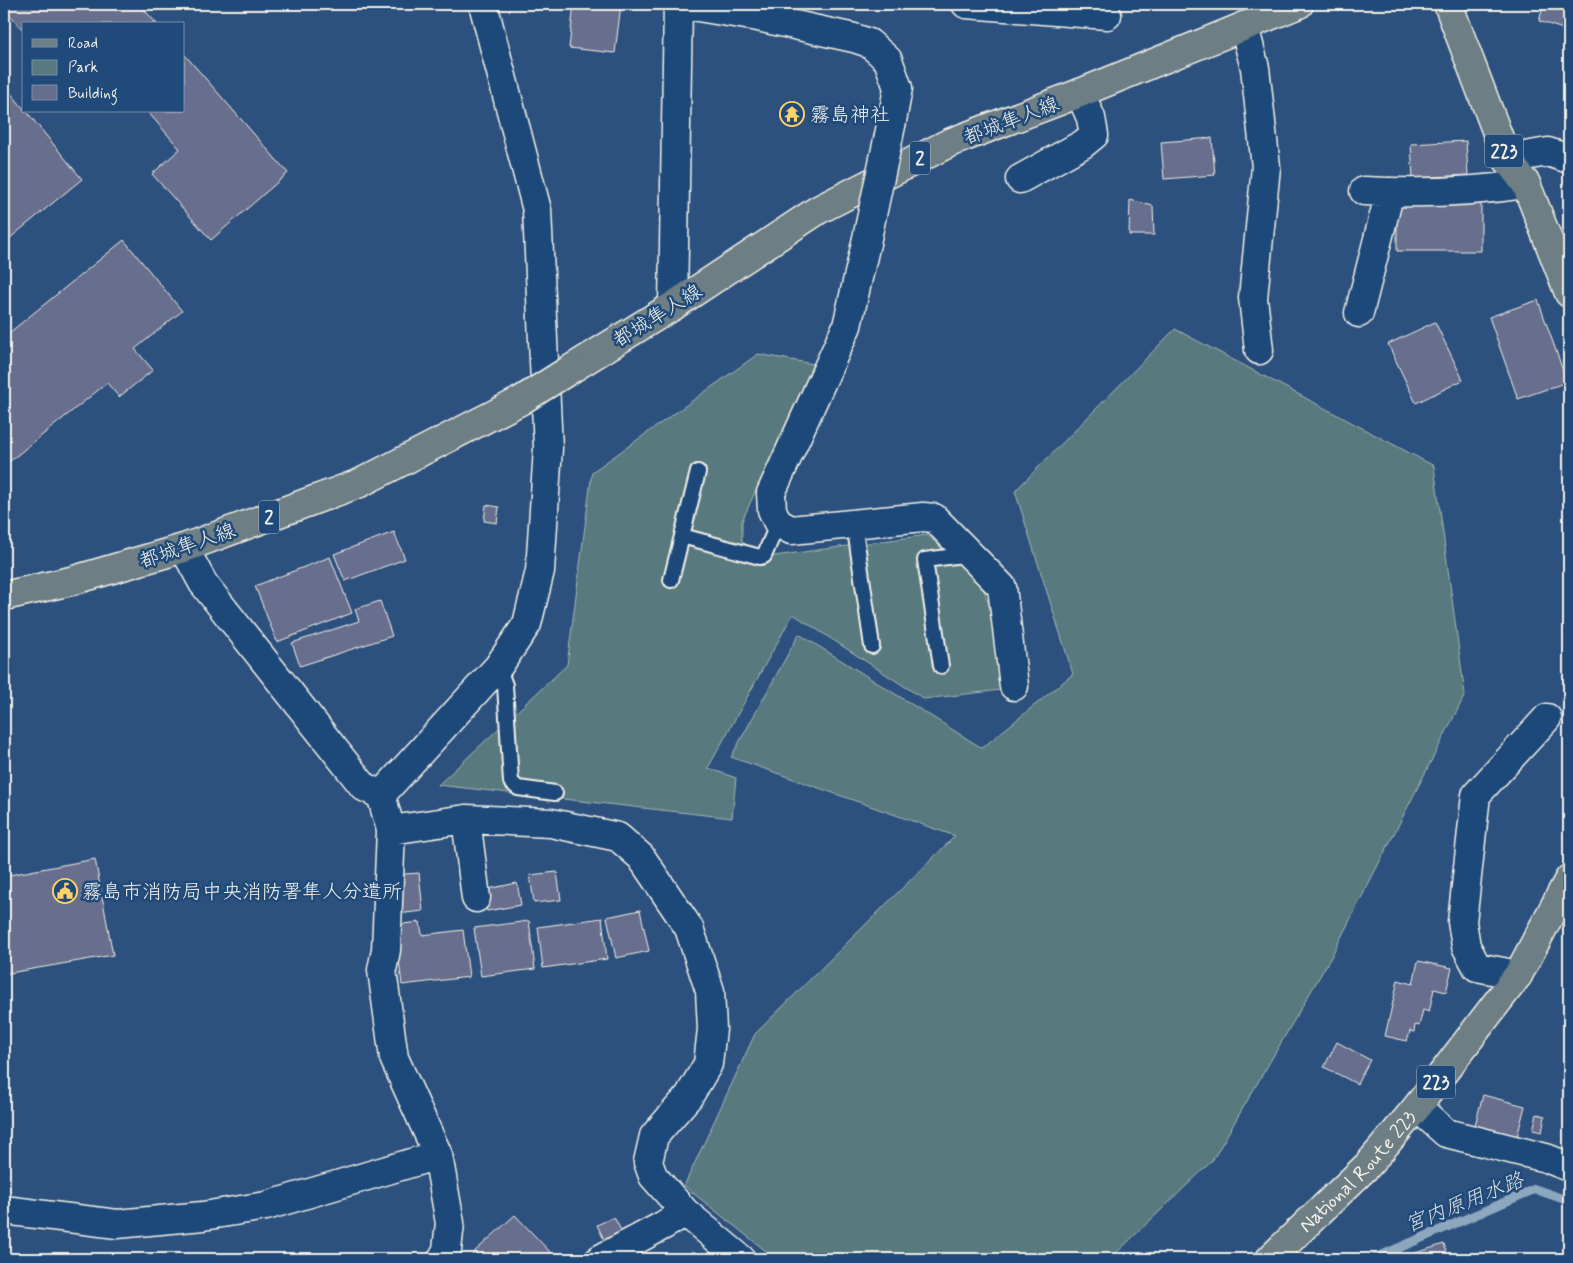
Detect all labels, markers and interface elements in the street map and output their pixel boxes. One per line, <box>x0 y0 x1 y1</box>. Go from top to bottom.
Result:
legend <box>22 22 185 112</box>
text: Road <box>68 34 98 54</box>
text: Park <box>68 58 98 78</box>
text: Building <box>68 84 118 105</box>
street label: 都城隼人線 <box>960 91 1063 152</box>
temple icon: 霧島神社 <box>779 101 805 127</box>
place label: 霧島神社 <box>810 102 890 129</box>
road number: 223 <box>1485 134 1523 168</box>
road number: 2 <box>910 142 930 174</box>
street label: 都城隼人線 <box>608 278 707 354</box>
road number: 2 <box>259 501 279 534</box>
street label: 都城隼人線 <box>136 517 239 575</box>
public building icon: 霧島市消防局中央消防署隼人分遣所 <box>52 878 78 904</box>
place label: 霧島市消防局中央消防署隼人分遣所 <box>82 879 402 906</box>
road number: 223 <box>1417 1066 1455 1098</box>
street label: National Route 223 <box>1294 1105 1423 1239</box>
water label: 宮内原用水路 <box>1401 1166 1529 1240</box>

